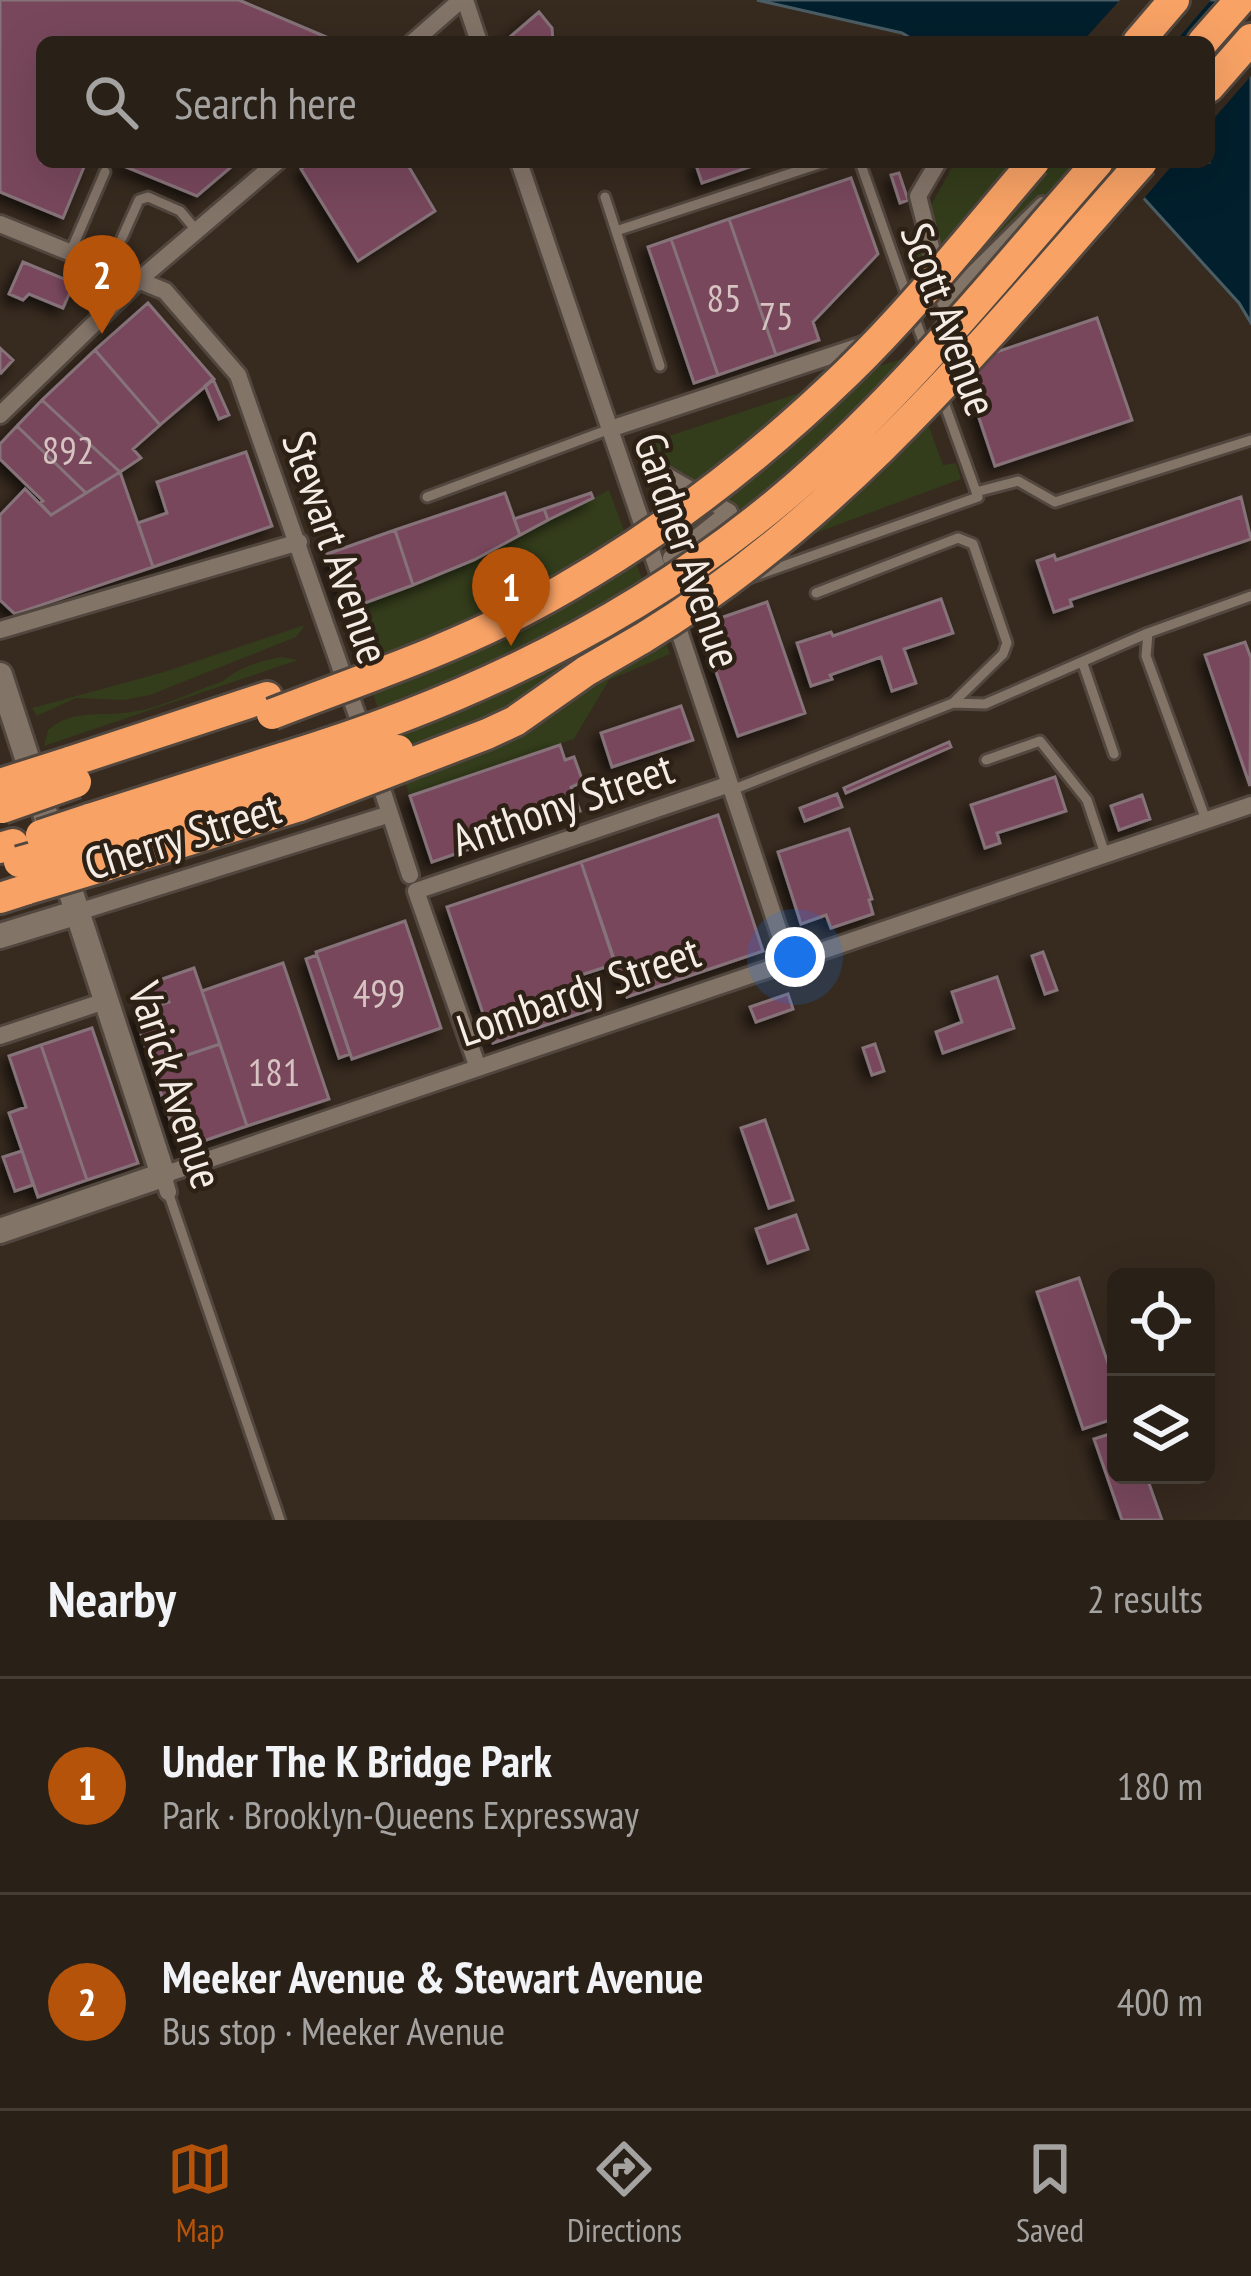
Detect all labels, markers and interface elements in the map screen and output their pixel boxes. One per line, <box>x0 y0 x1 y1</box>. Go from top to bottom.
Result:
search box <box>36 36 1215 168</box>
icon: search <box>78 69 144 135</box>
text: Search here <box>174 73 357 131</box>
street label: Scott Avenue <box>888 215 1012 423</box>
pin: 2 <box>63 235 141 334</box>
house number: 85 <box>706 272 742 323</box>
house number: 75 <box>758 290 794 341</box>
street label: Stewart Avenue <box>270 423 404 671</box>
house number: 892 <box>42 424 94 475</box>
street label: Gardner Avenue <box>622 425 756 675</box>
pin: 1 <box>472 547 550 646</box>
street label: Anthony Street <box>443 738 681 868</box>
street label: Cherry Street <box>77 778 288 892</box>
street label: Lombardy Street <box>449 921 708 1059</box>
your location <box>765 927 825 987</box>
house number: 499 <box>353 967 405 1018</box>
street label: Varick Avenue <box>116 974 238 1196</box>
house number: 181 <box>248 1046 300 1097</box>
map controls <box>1107 1268 1215 1484</box>
button: locate <box>1107 1268 1215 1376</box>
button: layers <box>1107 1376 1215 1484</box>
text: Nearby <box>48 1565 176 1631</box>
text: 2 results <box>1087 1573 1203 1624</box>
text: Under The K Bridge Park <box>162 1731 552 1789</box>
text: 1 <box>78 1760 96 1811</box>
text: 180 m <box>1117 1760 1203 1811</box>
text: Park · Brooklyn-Queens Expressway <box>162 1789 639 1840</box>
text: Meeker Avenue & Stewart Avenue <box>162 1947 704 2005</box>
text: 2 <box>78 1976 96 2027</box>
text: 400 m <box>1117 1976 1203 2027</box>
text: Bus stop · Meeker Avenue <box>162 2005 505 2056</box>
tab: Map <box>167 2136 233 2251</box>
tab: Directions <box>567 2136 682 2251</box>
tab: Saved <box>1016 2136 1084 2251</box>

